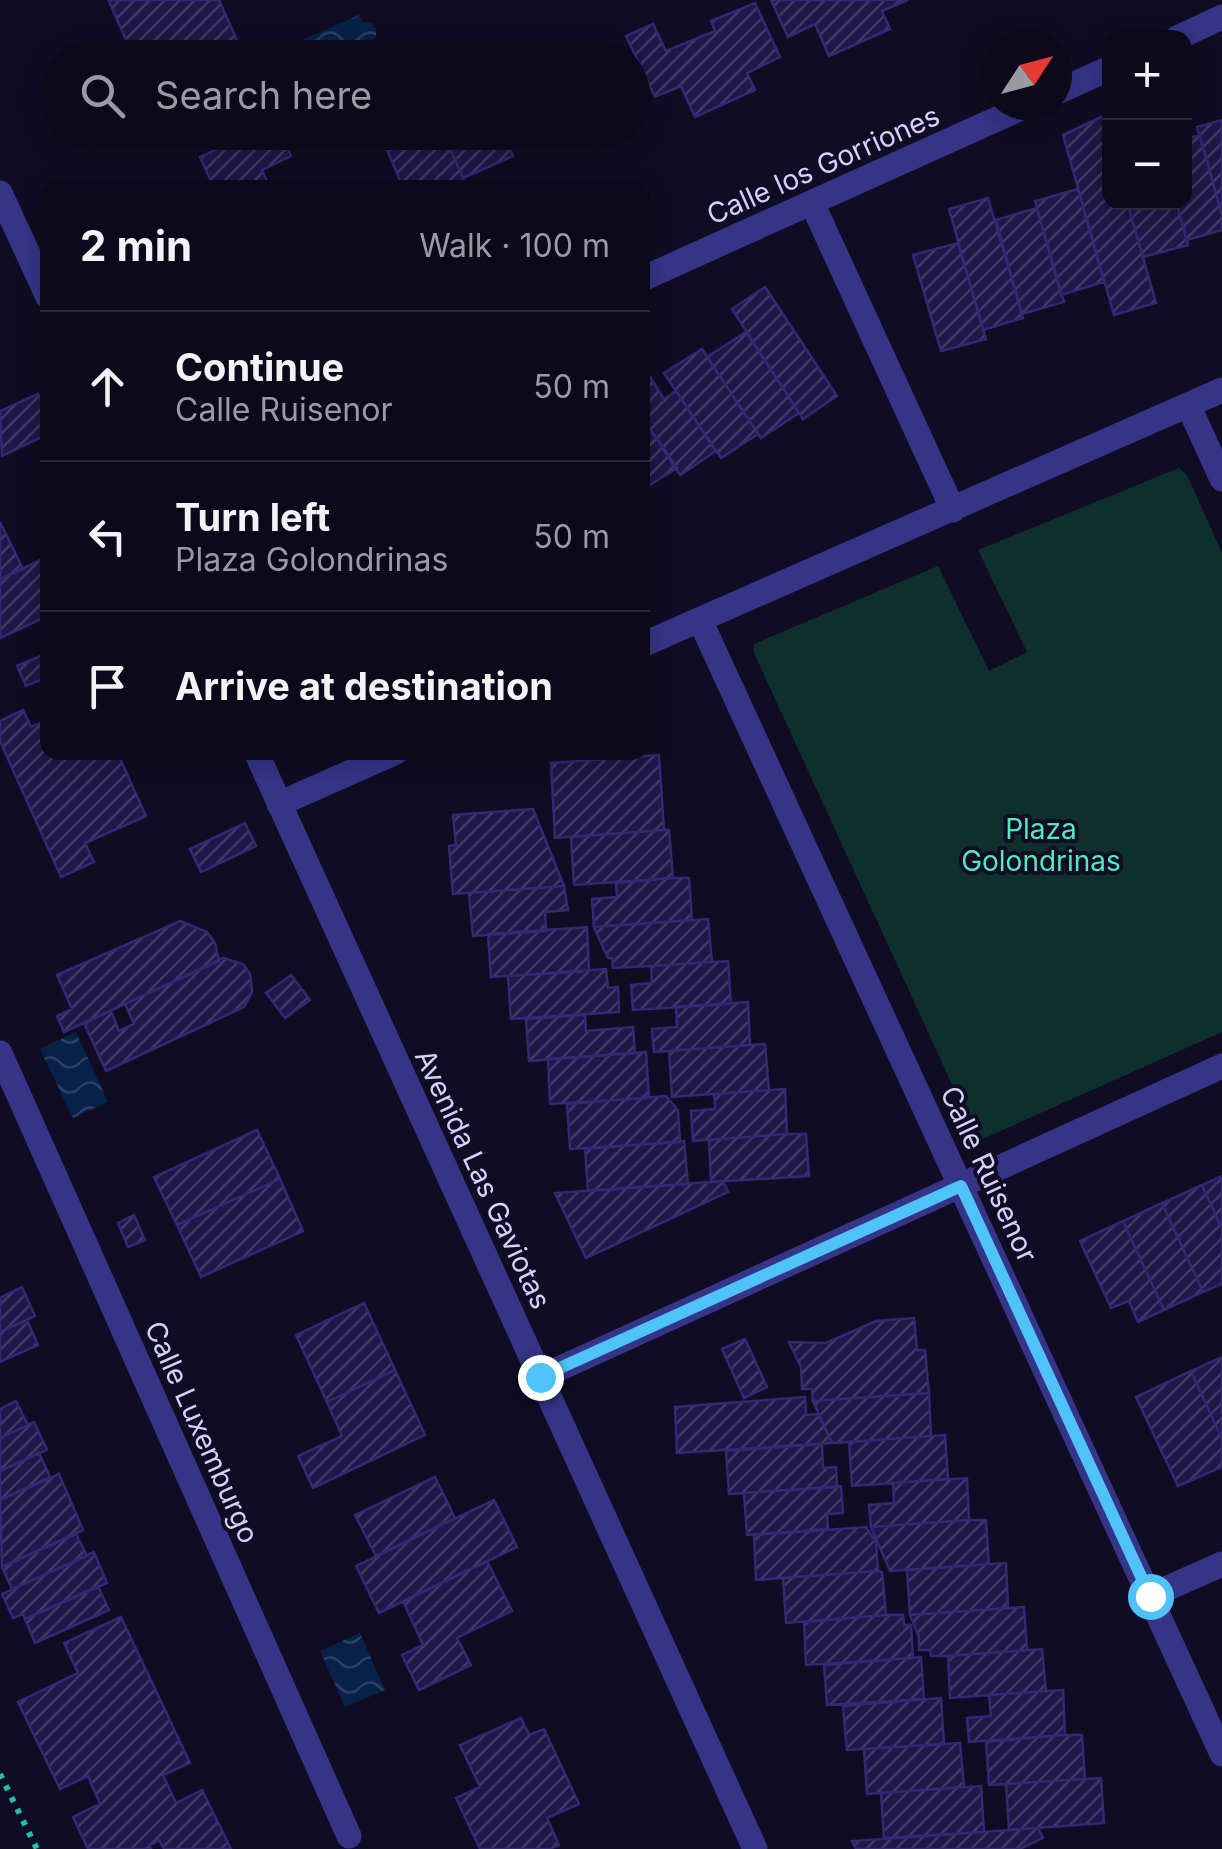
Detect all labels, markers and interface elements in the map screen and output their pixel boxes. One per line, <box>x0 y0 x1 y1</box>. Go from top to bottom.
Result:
north arrow <box>982 30 1072 120</box>
map controls <box>1102 30 1192 210</box>
button: + <box>1102 30 1192 120</box>
search box <box>40 40 650 150</box>
icon: search <box>75 68 130 123</box>
text: Search here <box>155 72 372 118</box>
street label: Calle los Gorriones <box>701 98 945 232</box>
button: − <box>1102 120 1192 210</box>
text: 2 min <box>80 220 192 271</box>
text: Walk · 100 m <box>419 226 610 265</box>
text: Continue <box>175 344 344 390</box>
icon: ahead <box>80 359 135 414</box>
text: 50 m <box>533 367 610 406</box>
text: Calle Ruisenor <box>175 390 392 429</box>
text: Turn left <box>175 494 330 540</box>
icon: left <box>80 509 135 564</box>
text: 50 m <box>533 517 610 556</box>
text: Plaza Golondrinas <box>175 540 448 579</box>
icon: arrive <box>80 659 135 714</box>
text: Arrive at destination <box>175 663 553 709</box>
park label: Plaza Golondrinas <box>961 812 1121 878</box>
street label: Avenida Las Gaviotas <box>408 1044 558 1314</box>
street label: Calle Ruisenor <box>933 1081 1045 1267</box>
street label: Calle Luxemburgo <box>138 1316 266 1548</box>
route end <box>518 1355 564 1401</box>
route start <box>1128 1574 1174 1620</box>

